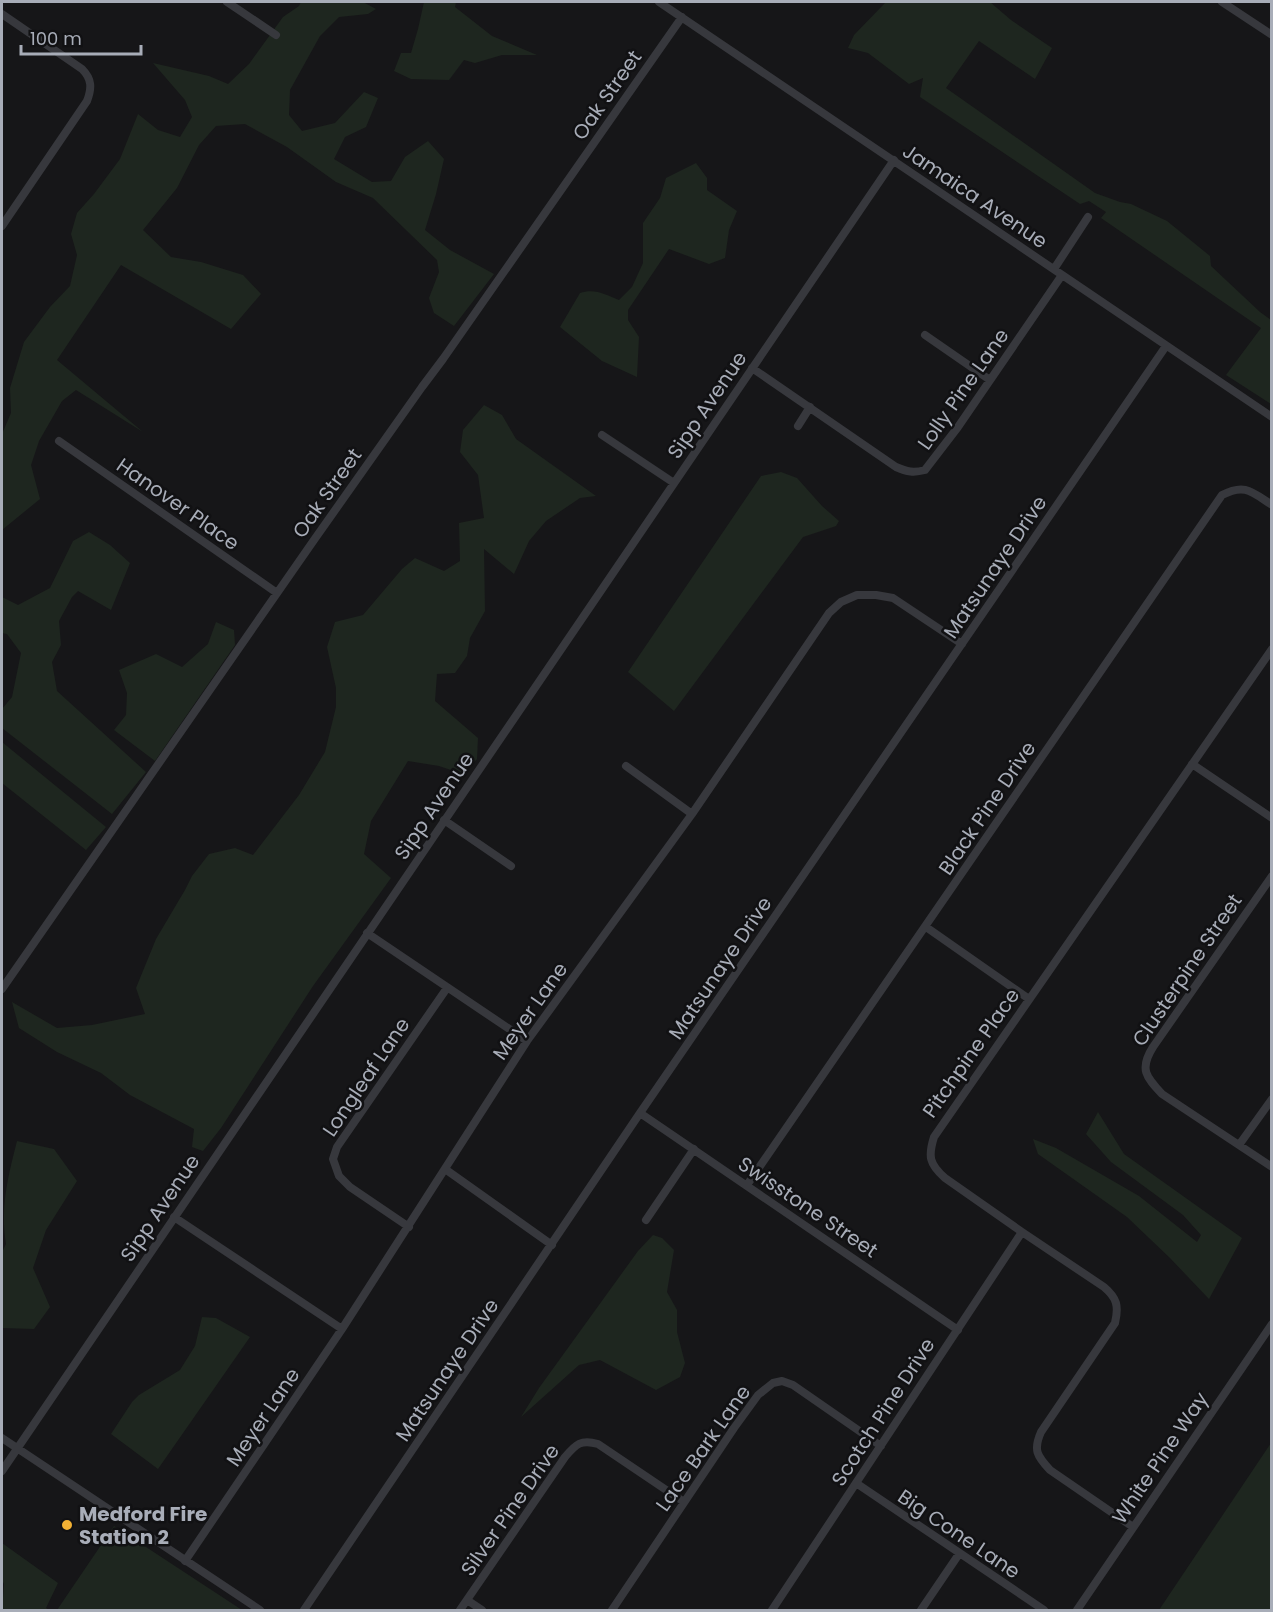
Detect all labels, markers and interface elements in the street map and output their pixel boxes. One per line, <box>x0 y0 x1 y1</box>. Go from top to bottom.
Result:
scale bar <box>21 18 141 56</box>
text: 100 m <box>30 26 82 51</box>
street label: Oak Street <box>566 45 648 145</box>
street label: Jamaica Avenue <box>897 137 1053 255</box>
street label: Lolly Pine Lane <box>911 323 1015 455</box>
street label: Sipp Avenue <box>661 346 753 464</box>
street label: Oak Street <box>286 443 368 543</box>
street label: Hanover Place <box>111 451 245 557</box>
street label: Matsunaye Drive <box>937 490 1053 644</box>
street label: Black Pine Drive <box>932 736 1042 880</box>
street label: Sipp Avenue <box>388 747 480 865</box>
street label: Clusterpine Street <box>1126 888 1248 1052</box>
street label: Matsunaye Drive <box>662 891 778 1045</box>
street label: Meyer Lane <box>486 957 574 1065</box>
street label: Pitchpine Place <box>916 983 1026 1123</box>
street label: Longleaf Lane <box>316 1012 416 1142</box>
street label: Sipp Avenue <box>114 1149 206 1267</box>
street label: Swisstone Street <box>733 1150 883 1264</box>
street label: Matsunaye Drive <box>389 1293 505 1447</box>
street label: Scotch Pine Drive <box>825 1332 941 1492</box>
street label: Meyer Lane <box>220 1362 306 1472</box>
street label: Lace Bark Lane <box>649 1379 757 1517</box>
street label: White Pine Way <box>1105 1386 1215 1530</box>
street label: Silver Pine Drive <box>454 1438 566 1582</box>
street label: Big Cone Lane <box>892 1483 1026 1585</box>
place label: Medford Fire Station 2 <box>79 1500 207 1551</box>
marker: Medford Fire Station 2 <box>60 1518 74 1532</box>

